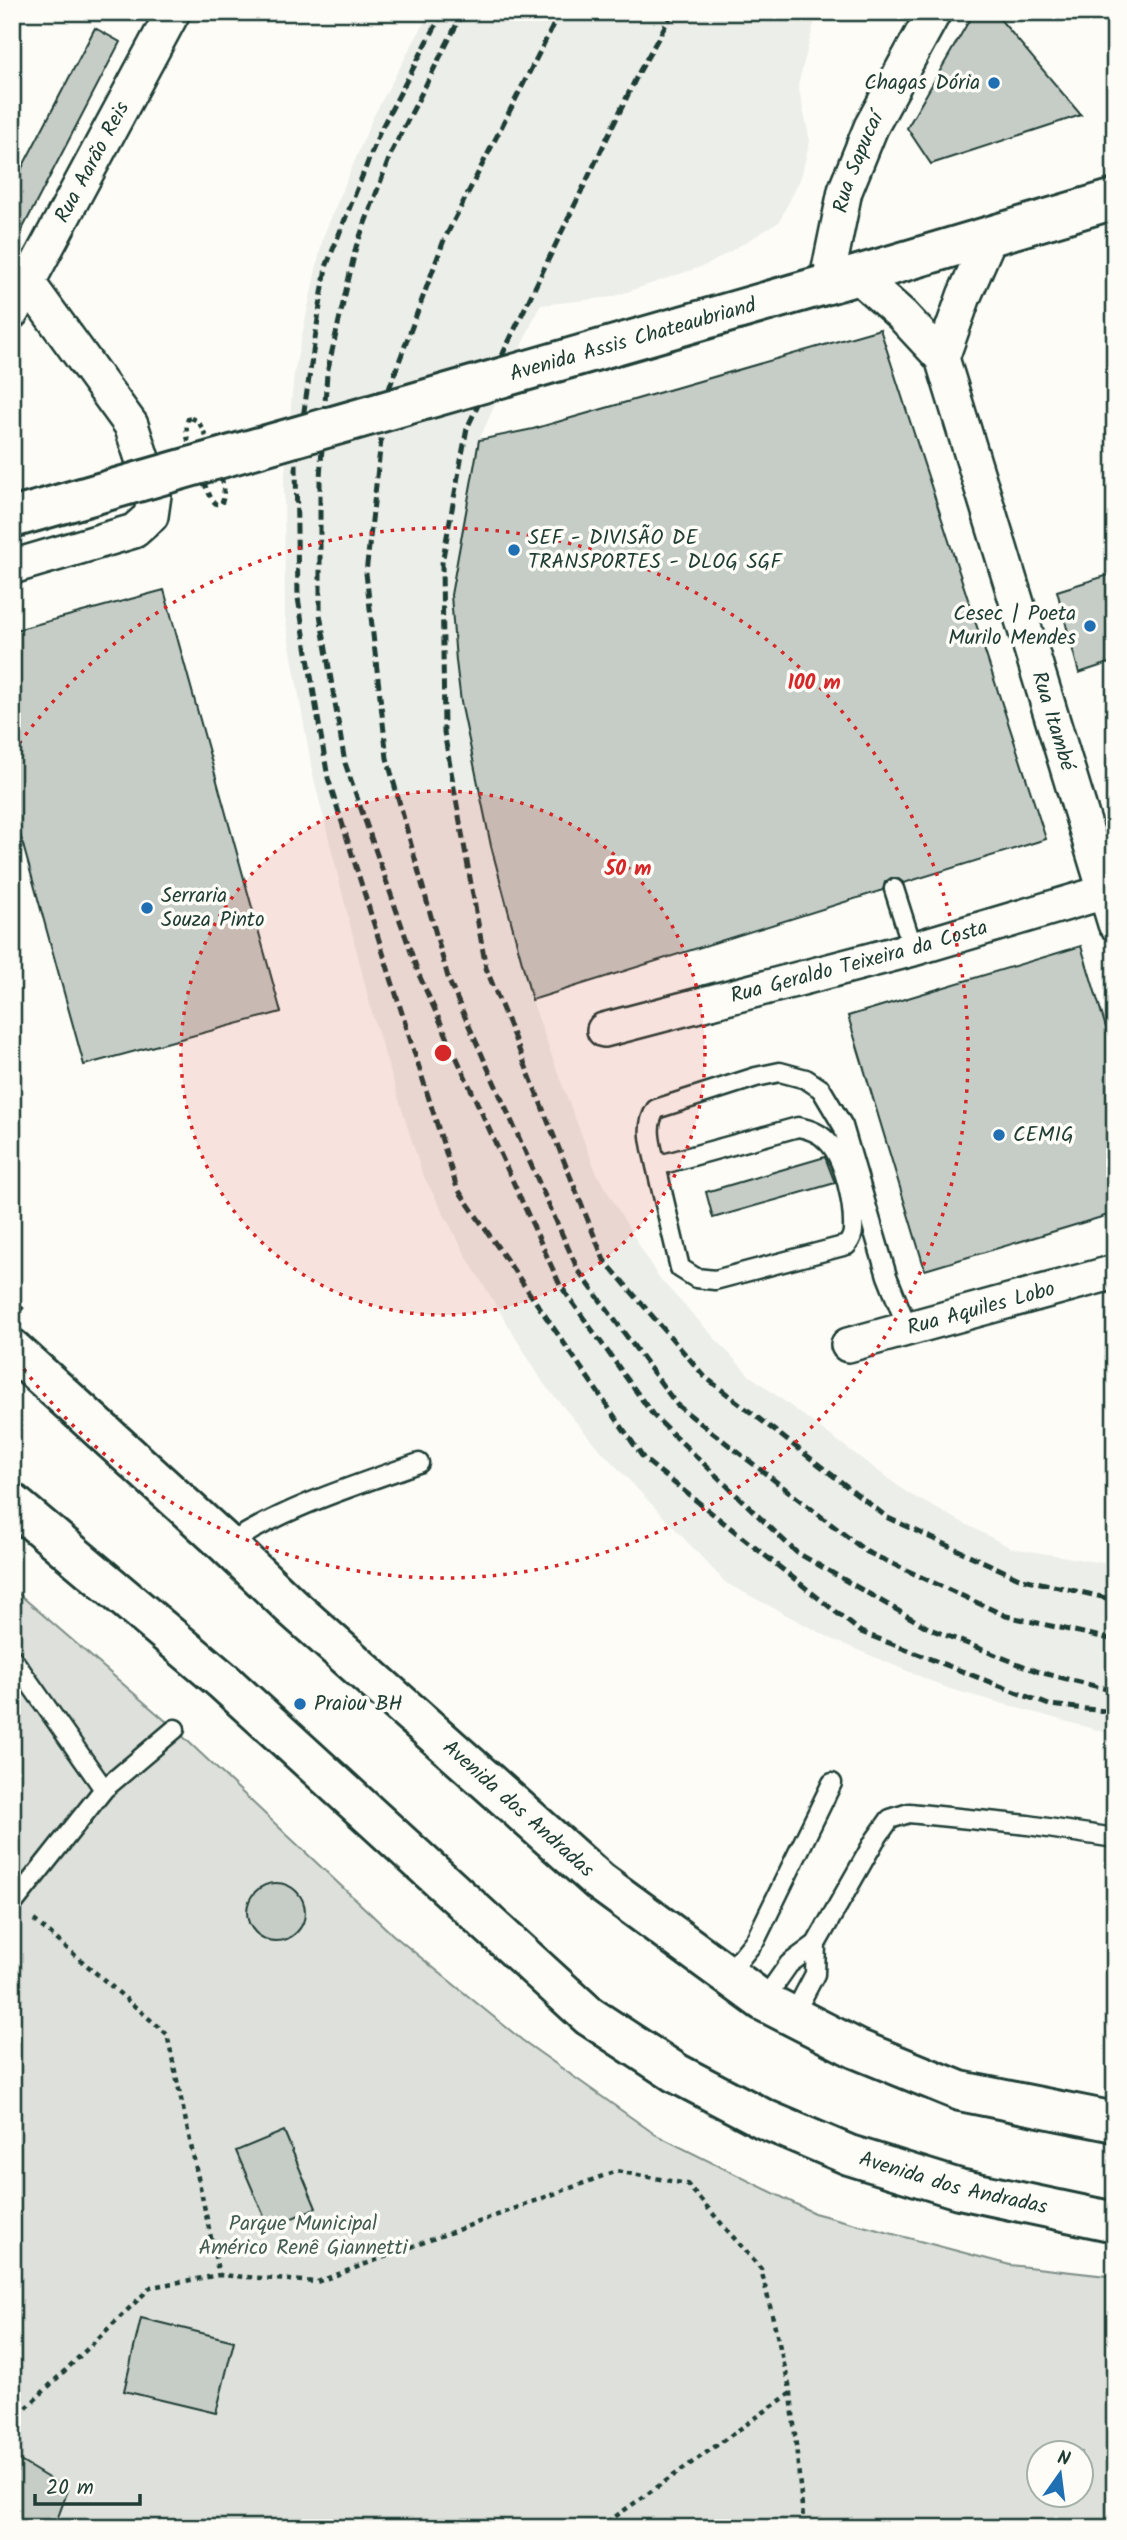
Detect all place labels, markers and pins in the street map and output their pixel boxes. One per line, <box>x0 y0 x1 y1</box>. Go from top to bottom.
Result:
place label: Chagas Dória <box>864 67 980 100</box>
marker: Chagas Dória <box>986 75 1002 91</box>
place label: SEF - DIVISÃO DE TRANSPORTES - DLOG SGF <box>528 522 783 579</box>
marker: SEF - DIVISÃO DE TRANSPORTES - DLOG SGF <box>506 542 522 558</box>
place label: Cesec | Poeta Murilo Mendes <box>948 598 1076 655</box>
marker: Cesec | Poeta Murilo Mendes <box>1082 618 1098 634</box>
place label: Serraria Souza Pinto <box>161 880 265 937</box>
marker: Serraria Souza Pinto <box>139 900 155 916</box>
centre of rings <box>431 1041 455 1065</box>
place label: CEMIG <box>1013 1119 1074 1152</box>
marker: CEMIG <box>991 1127 1007 1143</box>
place label: Praiou BH <box>314 1688 403 1721</box>
marker: Praiou BH <box>292 1696 308 1712</box>

